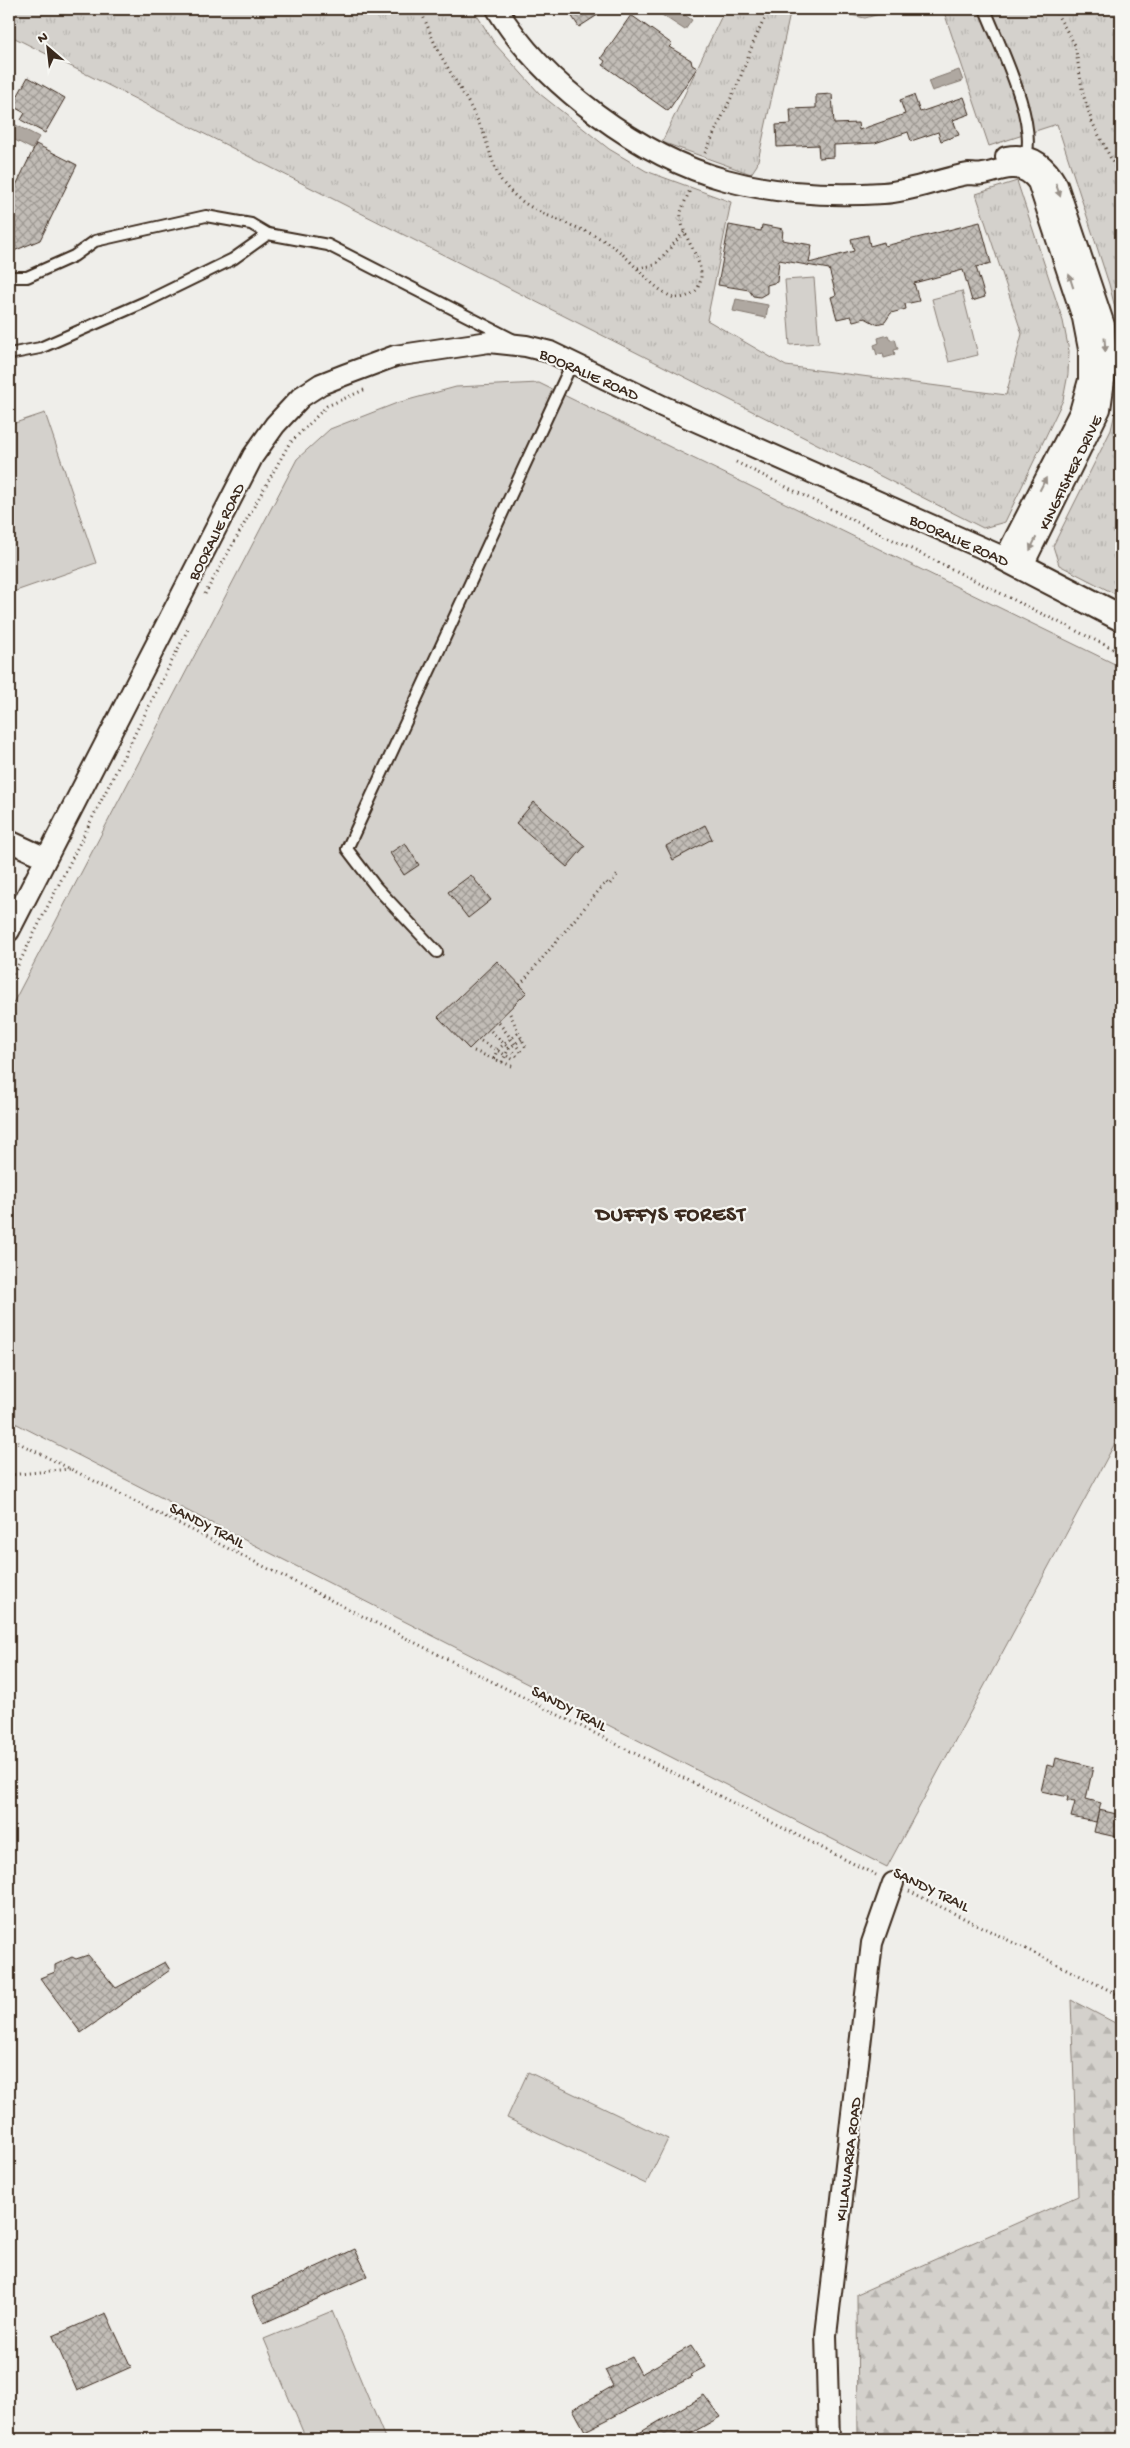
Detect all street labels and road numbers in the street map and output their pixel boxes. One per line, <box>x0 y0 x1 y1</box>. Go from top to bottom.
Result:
street label: BOORALIE ROAD <box>535 345 642 407</box>
street label: KINGFISHER DRIVE <box>1036 412 1109 534</box>
street label: BOORALIE ROAD <box>185 480 251 585</box>
street label: BOORALIE ROAD <box>905 511 1012 573</box>
street label: SANDY TRAIL <box>165 1500 249 1555</box>
street label: SANDY TRAIL <box>527 1683 611 1738</box>
street label: SANDY TRAIL <box>889 1864 973 1918</box>
street label: KILLAWARRA ROAD <box>833 2096 868 2222</box>

